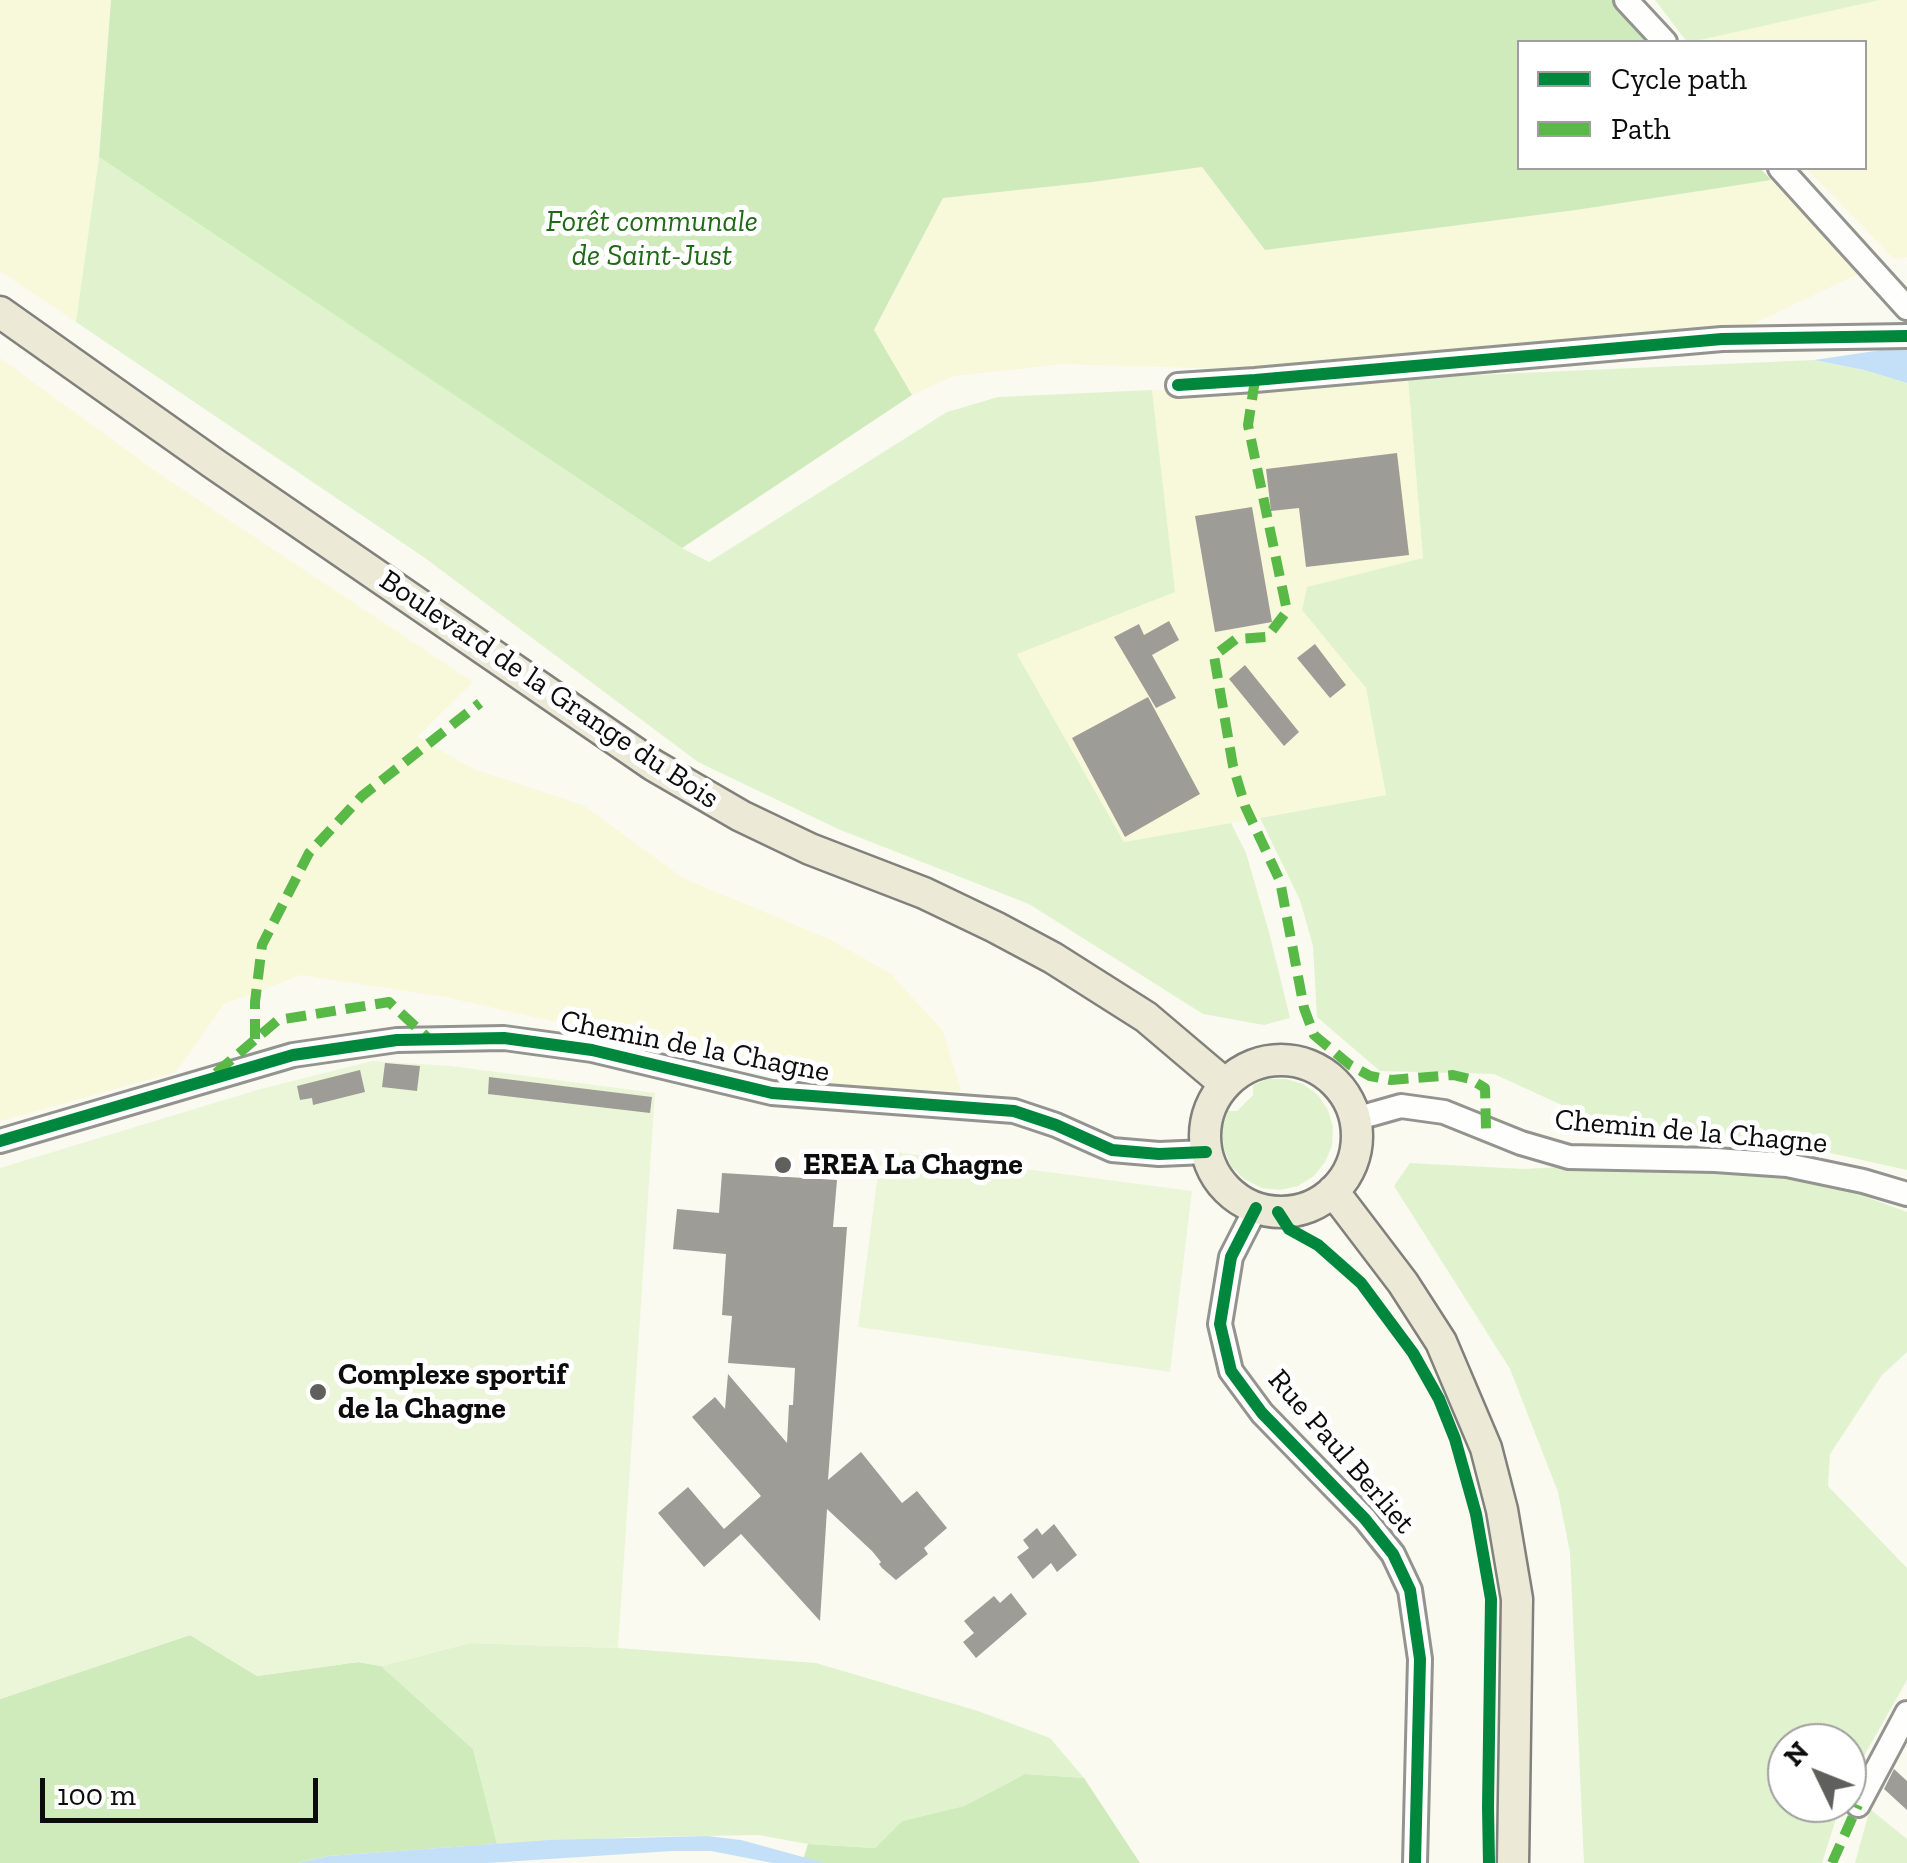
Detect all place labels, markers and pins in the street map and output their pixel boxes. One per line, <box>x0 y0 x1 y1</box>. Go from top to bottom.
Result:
place label: EREA La Chagne <box>803 1147 1023 1183</box>
marker: EREA La Chagne <box>772 1154 794 1176</box>
place label: Complexe sportif de la Chagne <box>338 1357 566 1428</box>
marker: Complexe sportif de la Chagne <box>307 1381 329 1403</box>

